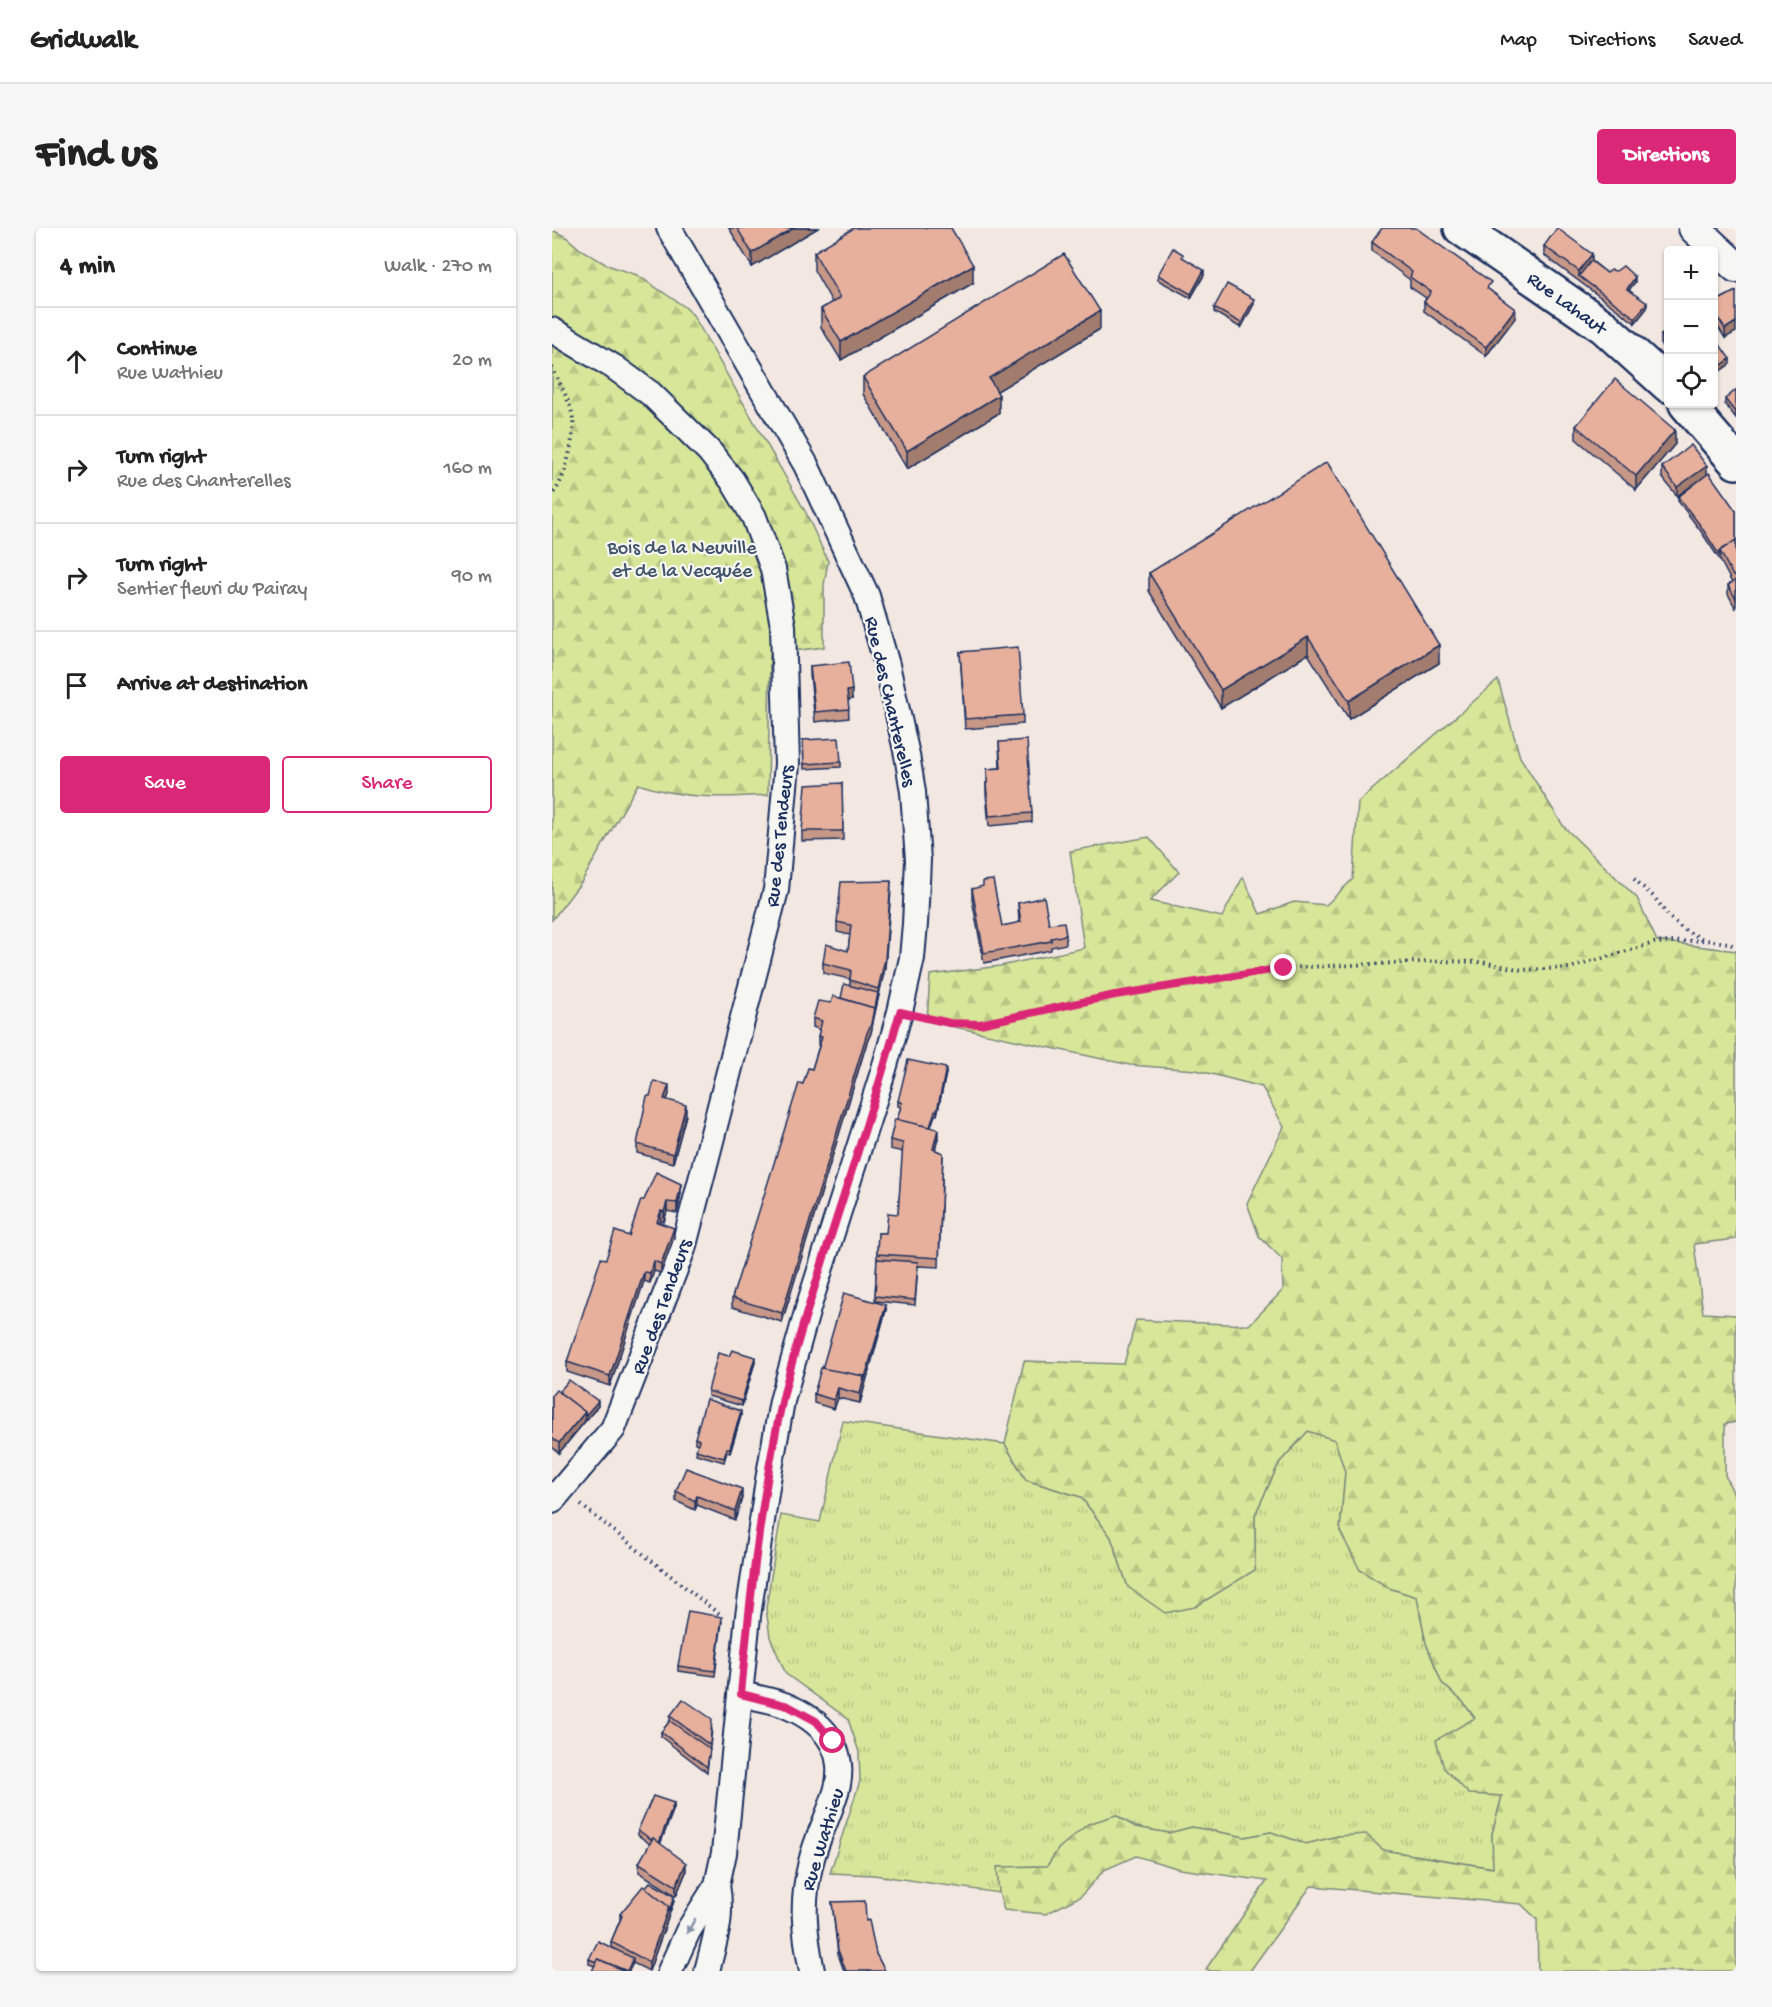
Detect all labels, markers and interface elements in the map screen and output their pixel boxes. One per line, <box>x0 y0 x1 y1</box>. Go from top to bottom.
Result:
text: Gridwalk <box>30 25 136 58</box>
text: Map <box>1500 29 1537 54</box>
text: Directions <box>1570 29 1655 54</box>
text: Saved <box>1688 29 1742 54</box>
button: Directions <box>1597 129 1736 184</box>
text: Find us <box>36 132 156 181</box>
map controls <box>1664 246 1718 408</box>
button: + <box>1664 246 1718 300</box>
text: 4 min <box>60 252 115 283</box>
text: Walk · 270 m <box>384 256 492 279</box>
street label: Rue Lahaut <box>1522 268 1612 342</box>
button: − <box>1664 300 1718 354</box>
text: Continue <box>117 337 197 363</box>
icon: ahead <box>60 345 93 378</box>
text: 20 m <box>452 350 492 373</box>
button: locate <box>1664 354 1718 408</box>
text: Rue Wathieu <box>117 363 223 386</box>
text: Turn right <box>117 445 205 471</box>
icon: right <box>60 453 93 486</box>
text: 160 m <box>443 458 492 481</box>
text: Rue des Chanterelles <box>117 471 291 494</box>
park label: Bois de la Neuville et de la Vecquée <box>606 538 757 584</box>
text: Turn right <box>117 553 205 579</box>
icon: right <box>60 561 93 594</box>
text: 90 m <box>452 566 492 589</box>
text: Sentier fleuri du Pairay <box>117 579 307 602</box>
street label: Rue des Chanterelles <box>858 615 919 790</box>
icon: arrive <box>60 669 93 702</box>
text: Arrive at destination <box>117 672 307 698</box>
button: Save <box>60 756 270 813</box>
button: Share <box>282 756 492 813</box>
street label: Rue des Tendeurs <box>763 764 800 908</box>
route end <box>1270 954 1296 980</box>
street label: Rue des Tendeurs <box>628 1236 699 1378</box>
route start <box>819 1727 845 1753</box>
street label: Rue Wathieu <box>798 1785 851 1894</box>
one-way arrow <box>686 1918 696 1935</box>

